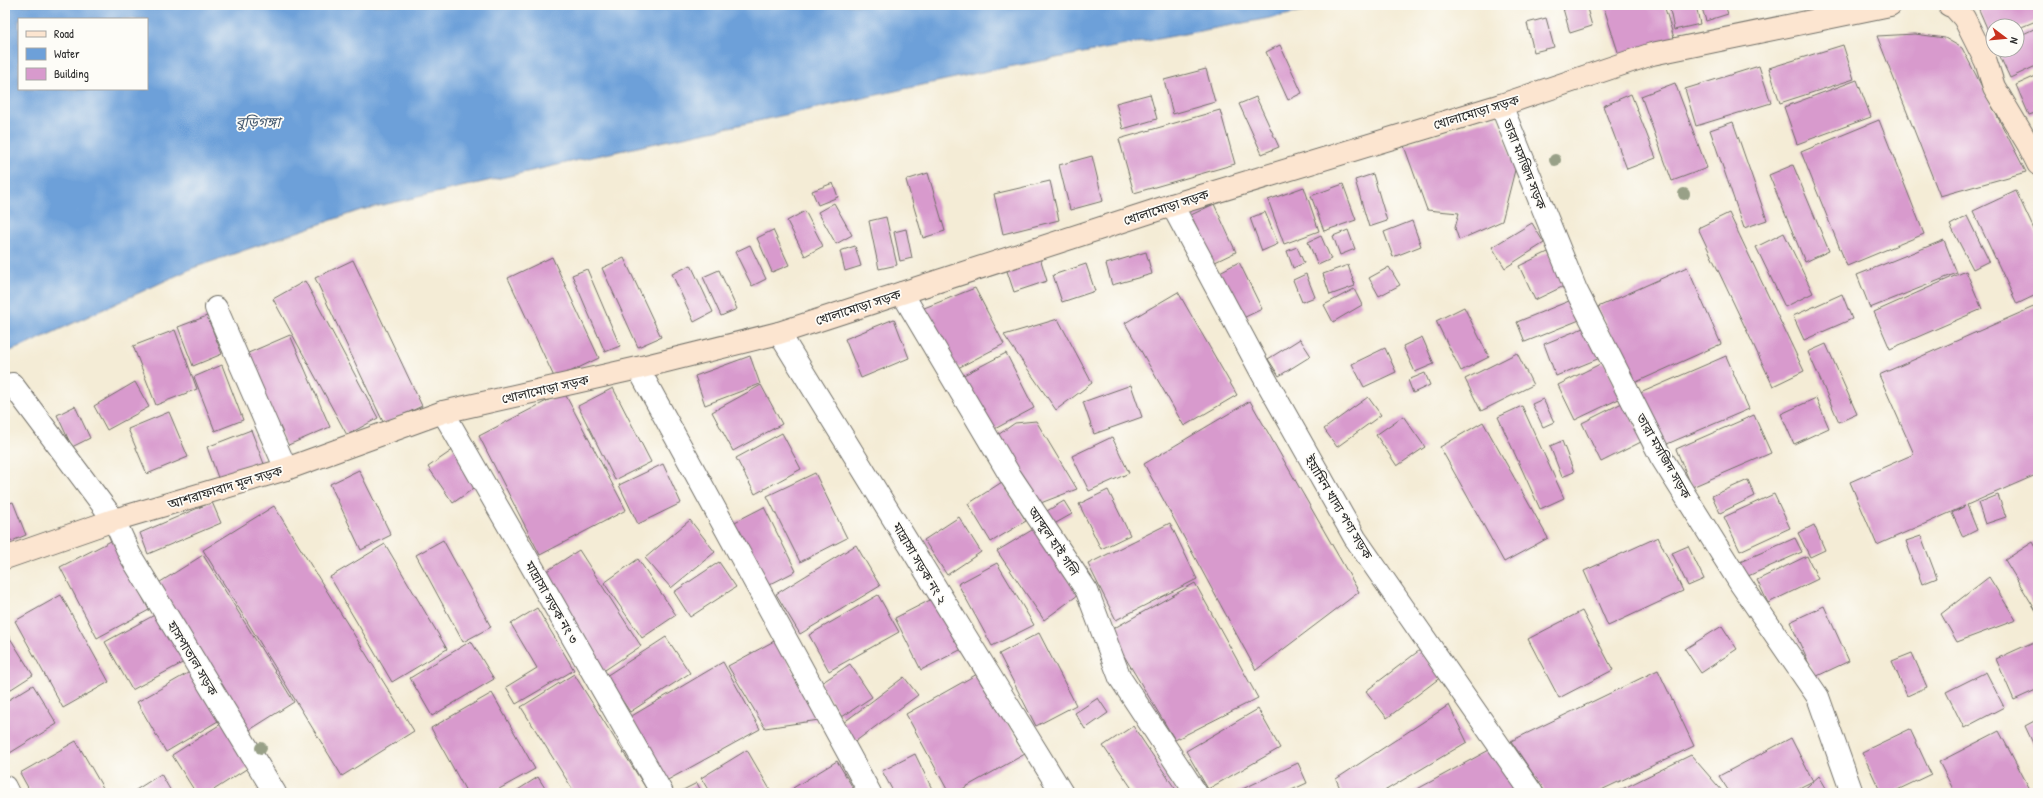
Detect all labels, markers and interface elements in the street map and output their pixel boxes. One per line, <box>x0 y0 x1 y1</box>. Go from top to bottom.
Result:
legend <box>18 18 148 90</box>
north arrow <box>1985 18 2025 58</box>
text: Road <box>54 25 74 42</box>
text: N <box>2007 36 2022 46</box>
text: Water <box>54 45 80 62</box>
text: Building <box>54 65 89 82</box>
street label: খোলামোড়া সড়ক <box>1431 90 1522 134</box>
water label: বুড়িগঙ্গা <box>236 112 283 131</box>
street label: তারা মসজিদ সড়ক <box>1498 115 1551 212</box>
street label: খোলামোড়া সড়ক <box>1121 185 1212 229</box>
street label: খোলামোড়া সড়ক <box>813 285 904 329</box>
street label: খোলামোড়া সড়ক <box>500 370 591 408</box>
street label: তারা মসজিদ সড়ক <box>1632 409 1696 502</box>
street label: ইয়ামিন খাদ্য পণ্য সড়ক <box>1300 451 1377 563</box>
street label: আশরাফাবাদ মূল সড়ক <box>164 461 285 513</box>
street label: আব্দুল হাই গলি <box>1024 502 1084 580</box>
street label: মাদ্রাসা সড়ক নং ২ <box>888 518 952 608</box>
street label: মাদ্রাসা সড়ক নং ৩ <box>521 557 583 647</box>
street label: হাসপাতাল সড়ক <box>163 616 223 699</box>

